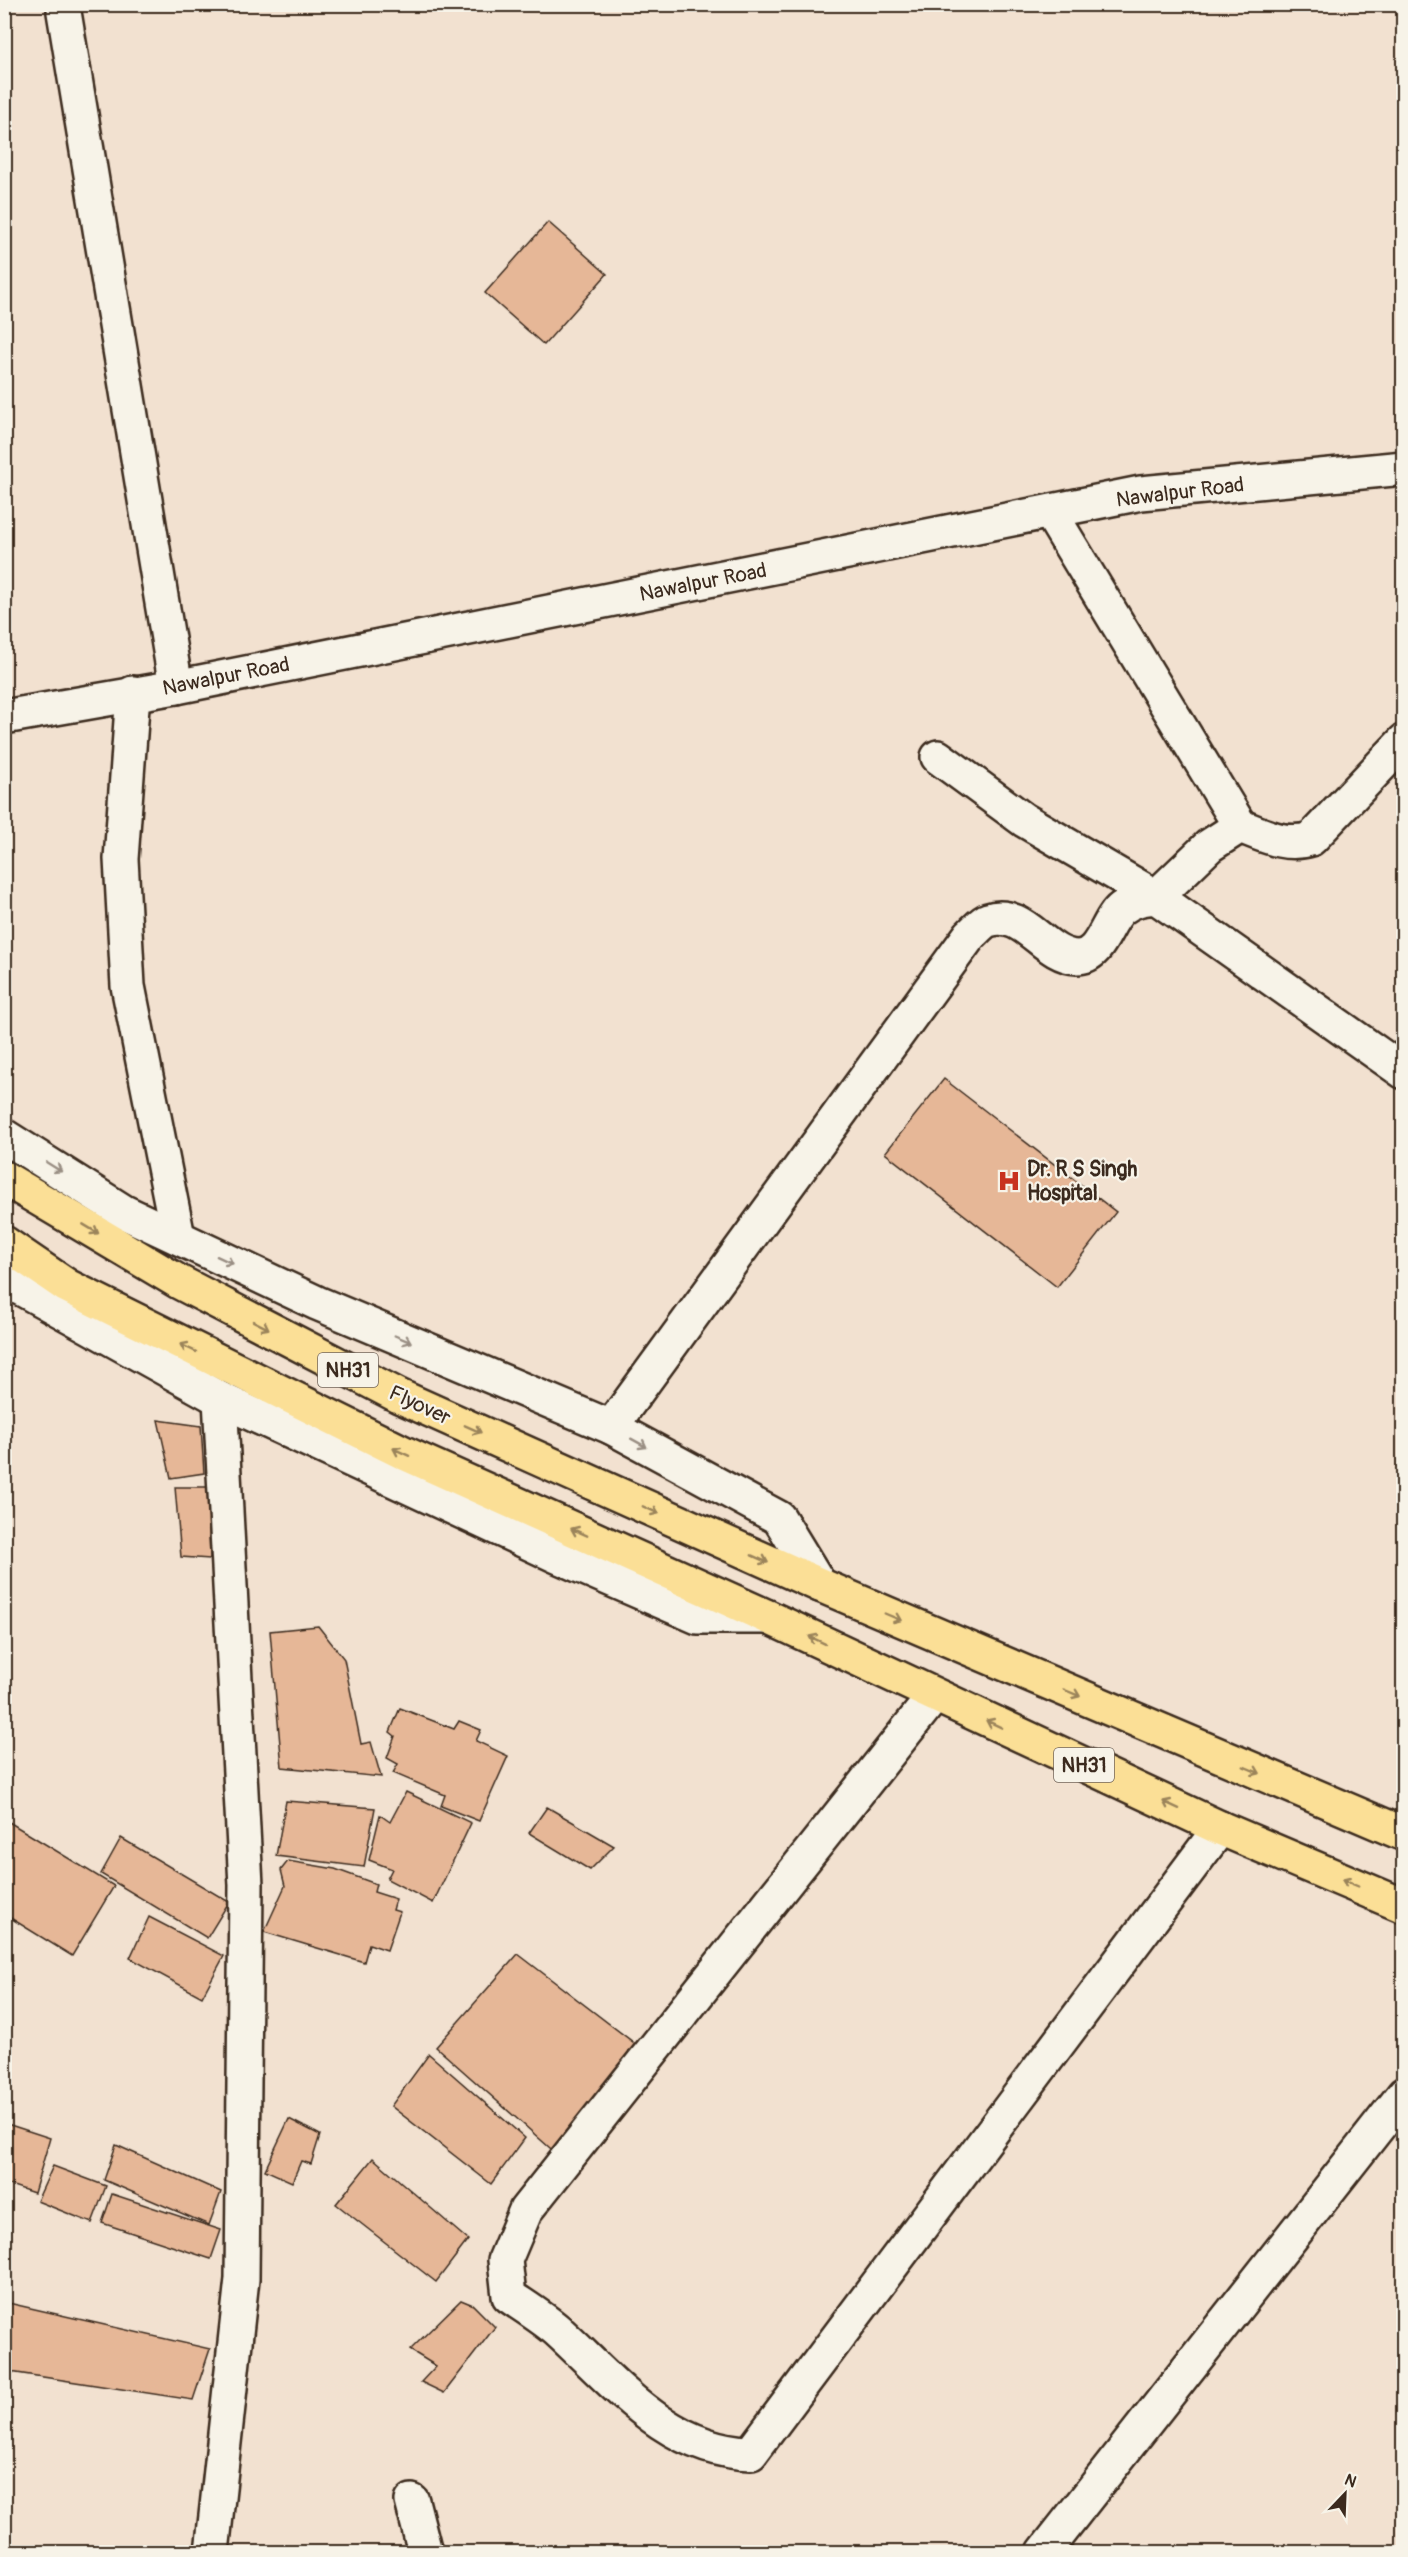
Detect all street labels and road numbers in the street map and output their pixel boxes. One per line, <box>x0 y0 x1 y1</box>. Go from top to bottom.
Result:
street label: Nawalpur Road <box>1114 471 1246 514</box>
street label: Nawalpur Road <box>637 557 769 608</box>
street label: Nawalpur Road <box>160 651 292 702</box>
road number: NH31 <box>318 1353 378 1387</box>
street label: Flyover <box>385 1379 455 1432</box>
road number: NH31 <box>1054 1748 1114 1782</box>

